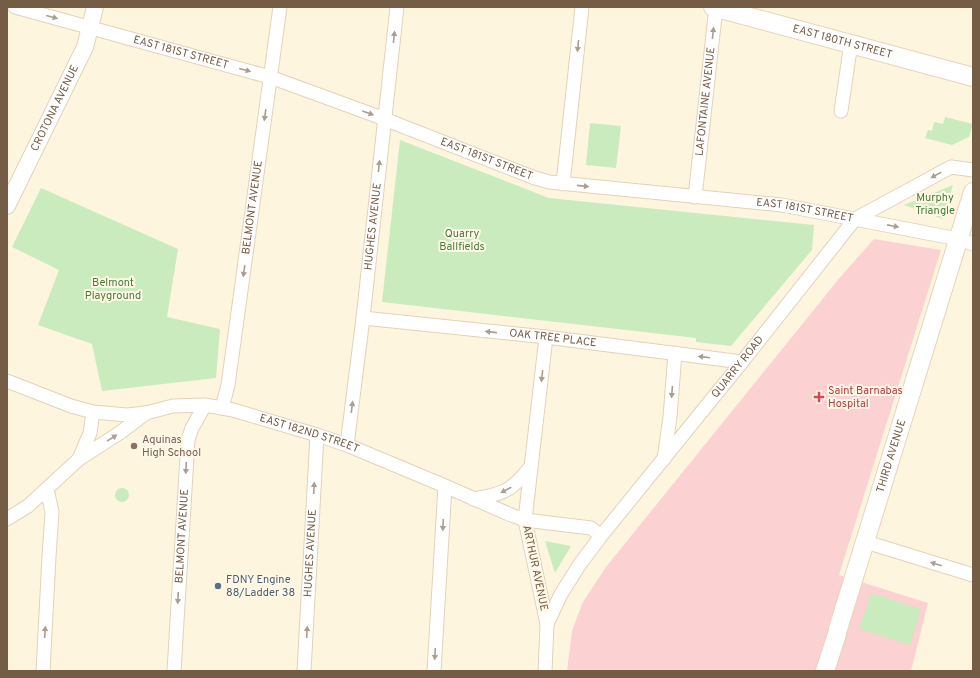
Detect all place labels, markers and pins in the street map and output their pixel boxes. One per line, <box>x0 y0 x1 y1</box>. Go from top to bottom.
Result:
place label: Saint Barnabas Hospital <box>828 384 903 411</box>
marker: Saint Barnabas Hospital <box>813 391 825 403</box>
place label: Aquinas High School <box>142 433 201 460</box>
marker: Aquinas High School <box>129 441 139 451</box>
place label: FDNY Engine 88/Ladder 38 <box>226 573 295 600</box>
marker: FDNY Engine 88/Ladder 38 <box>213 581 223 591</box>

